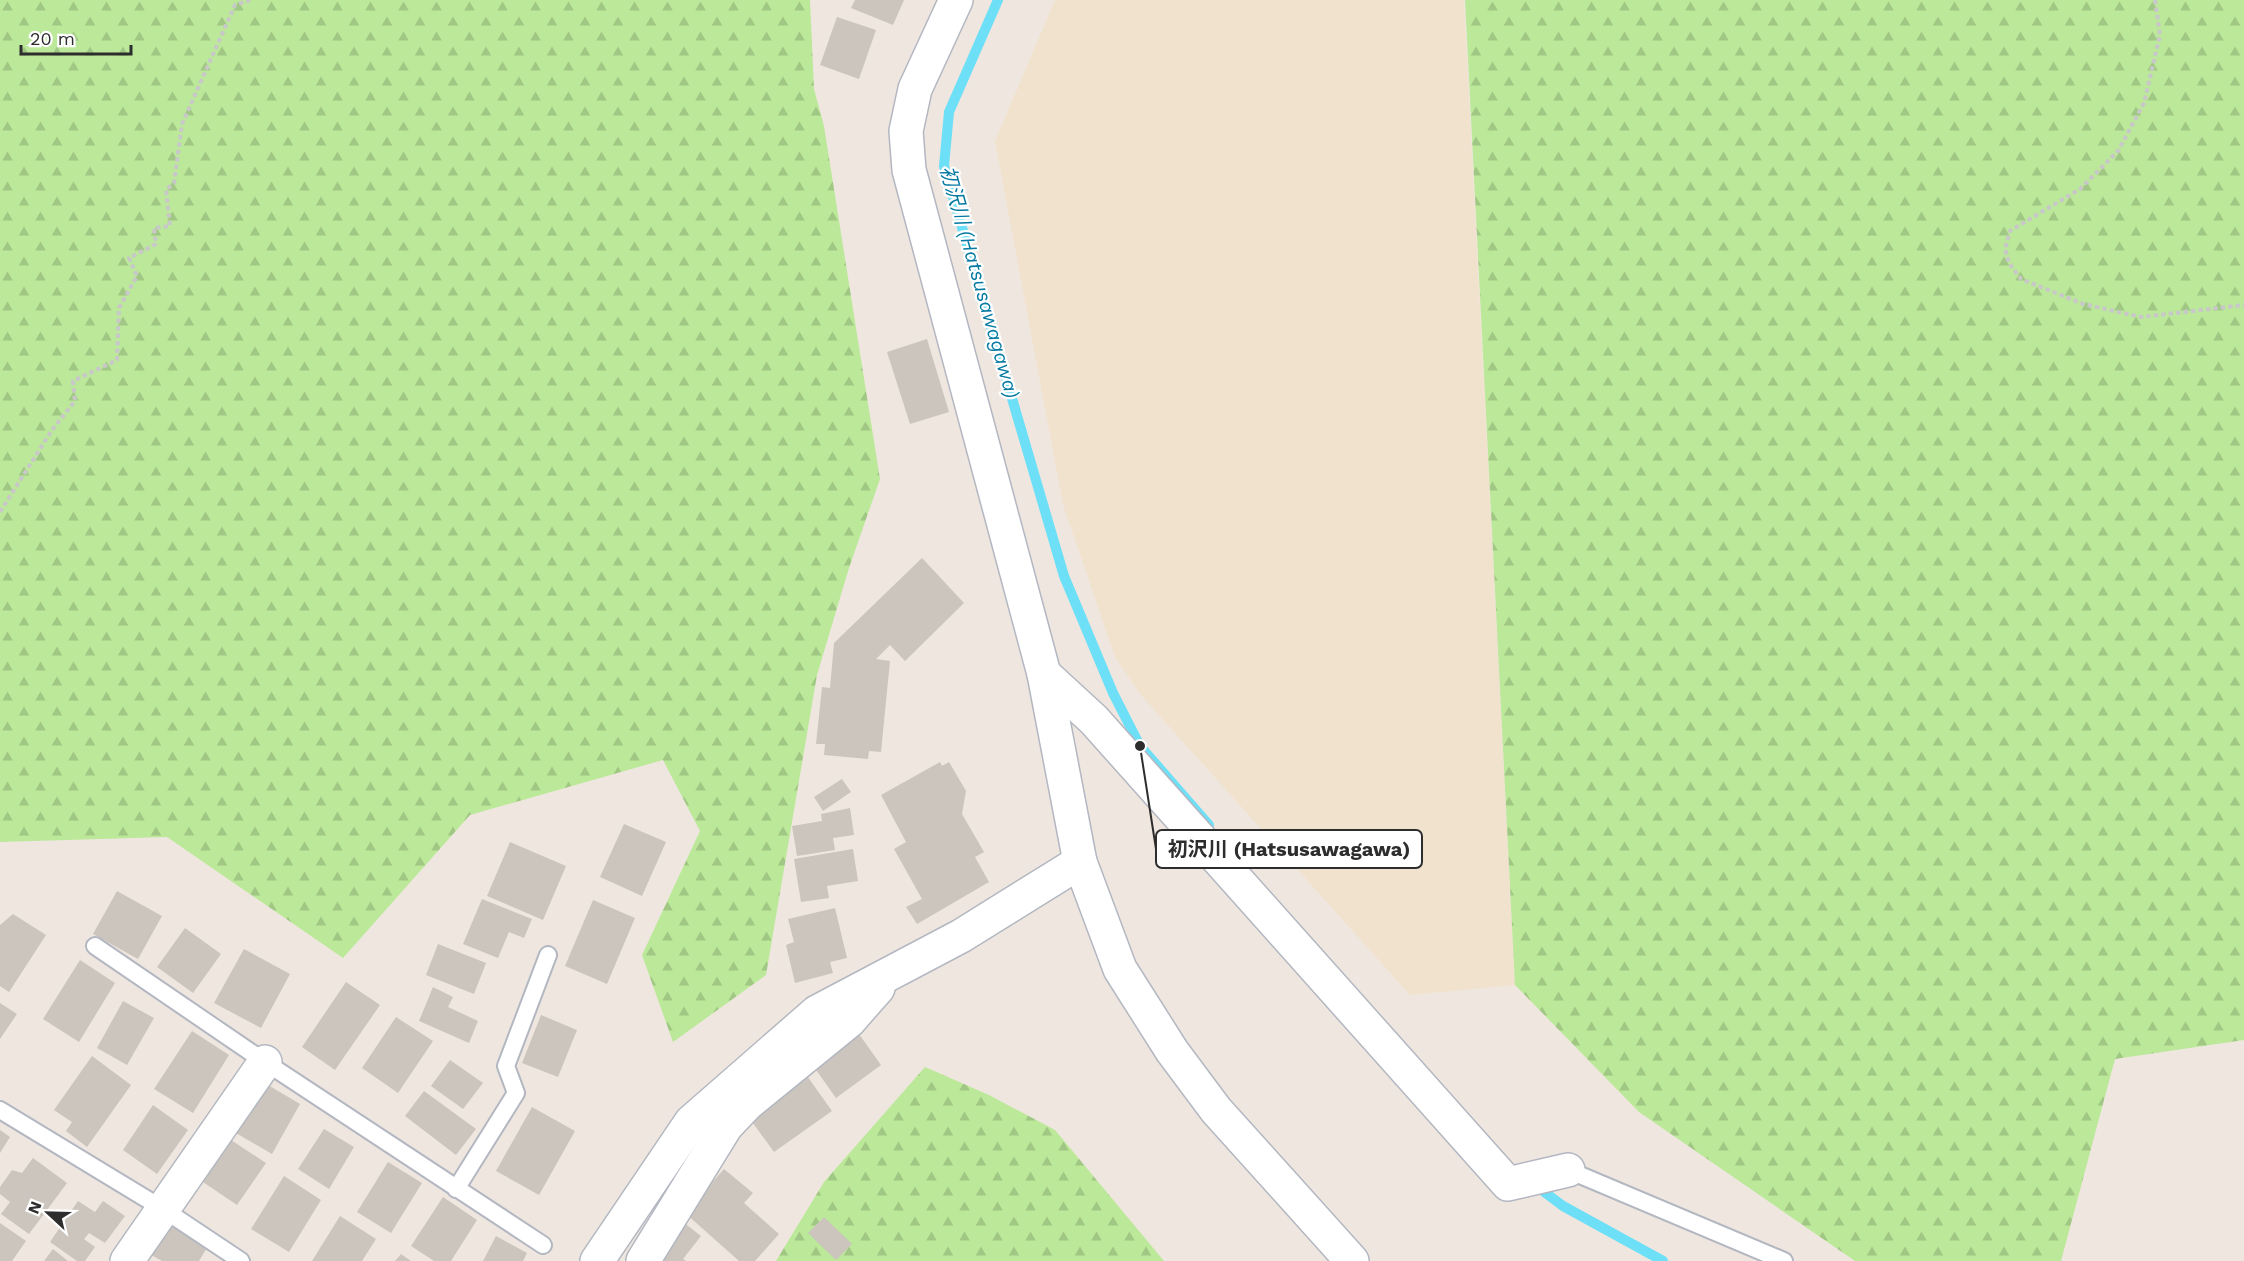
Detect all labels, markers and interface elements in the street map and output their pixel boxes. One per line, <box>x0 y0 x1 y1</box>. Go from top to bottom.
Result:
scale bar <box>21 18 130 56</box>
text: 20 m <box>30 28 75 49</box>
water label: 初沢川 (Hatsusawagawa) <box>935 163 1025 401</box>
callout: 初沢川 (Hatsusawagawa) <box>1156 830 1422 868</box>
text: 初沢川 (Hatsusawagawa) <box>1168 837 1410 861</box>
north arrow <box>18 1183 78 1243</box>
text: N <box>24 1199 46 1217</box>

